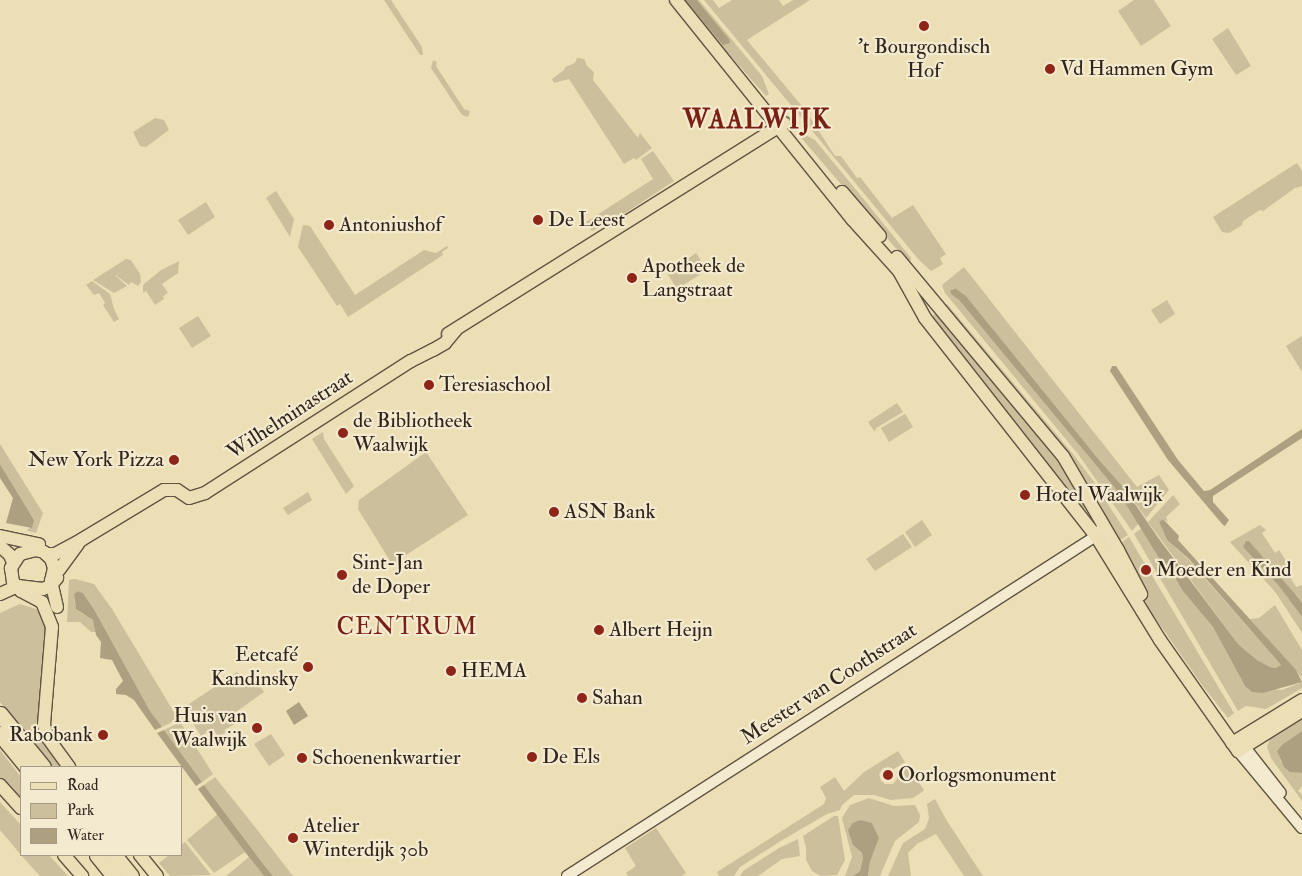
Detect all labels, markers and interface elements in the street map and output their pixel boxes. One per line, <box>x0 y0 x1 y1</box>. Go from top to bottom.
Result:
marker: 't Bourgondisch Hof <box>918 20 930 32</box>
place label: 't Bourgondisch Hof <box>858 34 990 84</box>
place label: Vd Hammen Gym <box>1060 56 1214 82</box>
marker: Vd Hammen Gym <box>1044 63 1056 75</box>
district label: WAALWIJK <box>682 105 832 137</box>
place label: De Leest <box>548 207 625 233</box>
place label: Antoniushof <box>339 212 442 238</box>
marker: De Leest <box>532 214 544 226</box>
marker: Antoniushof <box>323 219 335 231</box>
place label: Apotheek de Langstraat <box>642 253 745 303</box>
marker: Apotheek de Langstraat <box>626 272 638 284</box>
street label: Wilhelminastraat <box>222 365 358 465</box>
place label: Teresiaschool <box>439 372 551 398</box>
marker: Teresiaschool <box>423 379 435 391</box>
place label: de Bibliotheek Waalwijk <box>353 408 472 458</box>
marker: de Bibliotheek Waalwijk <box>337 427 349 439</box>
place label: New York Pizza <box>28 447 164 473</box>
marker: New York Pizza <box>168 454 180 466</box>
place label: Hotel Waalwijk <box>1035 482 1163 508</box>
marker: Hotel Waalwijk <box>1019 489 1031 501</box>
place label: ASN Bank <box>564 499 656 525</box>
marker: ASN Bank <box>548 506 560 518</box>
place label: Sint-Jan de Doper <box>352 550 430 600</box>
place label: Moeder en Kind <box>1156 557 1292 583</box>
marker: Moeder en Kind <box>1140 564 1152 576</box>
marker: Sint-Jan de Doper <box>336 569 348 581</box>
district label: CENTRUM <box>336 613 478 641</box>
place label: Albert Heijn <box>609 617 713 643</box>
street label: Meester van Coothstraat <box>736 618 922 750</box>
marker: Albert Heijn <box>593 624 605 636</box>
place label: Eetcafé Kandinsky <box>211 642 298 692</box>
place label: HEMA <box>461 658 527 684</box>
marker: Eetcafé Kandinsky <box>302 661 314 673</box>
marker: HEMA <box>445 665 457 677</box>
place label: Sahan <box>592 685 643 711</box>
marker: Sahan <box>576 692 588 704</box>
place label: Huis van Waalwijk <box>172 703 247 753</box>
place label: Rabobank <box>9 722 93 748</box>
marker: Huis van Waalwijk <box>251 722 263 734</box>
marker: Rabobank <box>97 729 109 741</box>
place label: De Els <box>542 744 600 770</box>
place label: Schoenenkwartier <box>312 745 461 771</box>
marker: De Els <box>526 751 538 763</box>
marker: Schoenenkwartier <box>296 752 308 764</box>
place label: Oorlogsmonument <box>898 762 1056 788</box>
legend <box>20 766 182 856</box>
marker: Oorlogsmonument <box>882 769 894 781</box>
text: Road <box>67 776 98 795</box>
text: Park <box>67 801 94 820</box>
place label: Atelier Winterdijk 30b <box>303 813 428 863</box>
text: Water <box>67 826 104 845</box>
marker: Atelier Winterdijk 30b <box>287 832 299 844</box>

